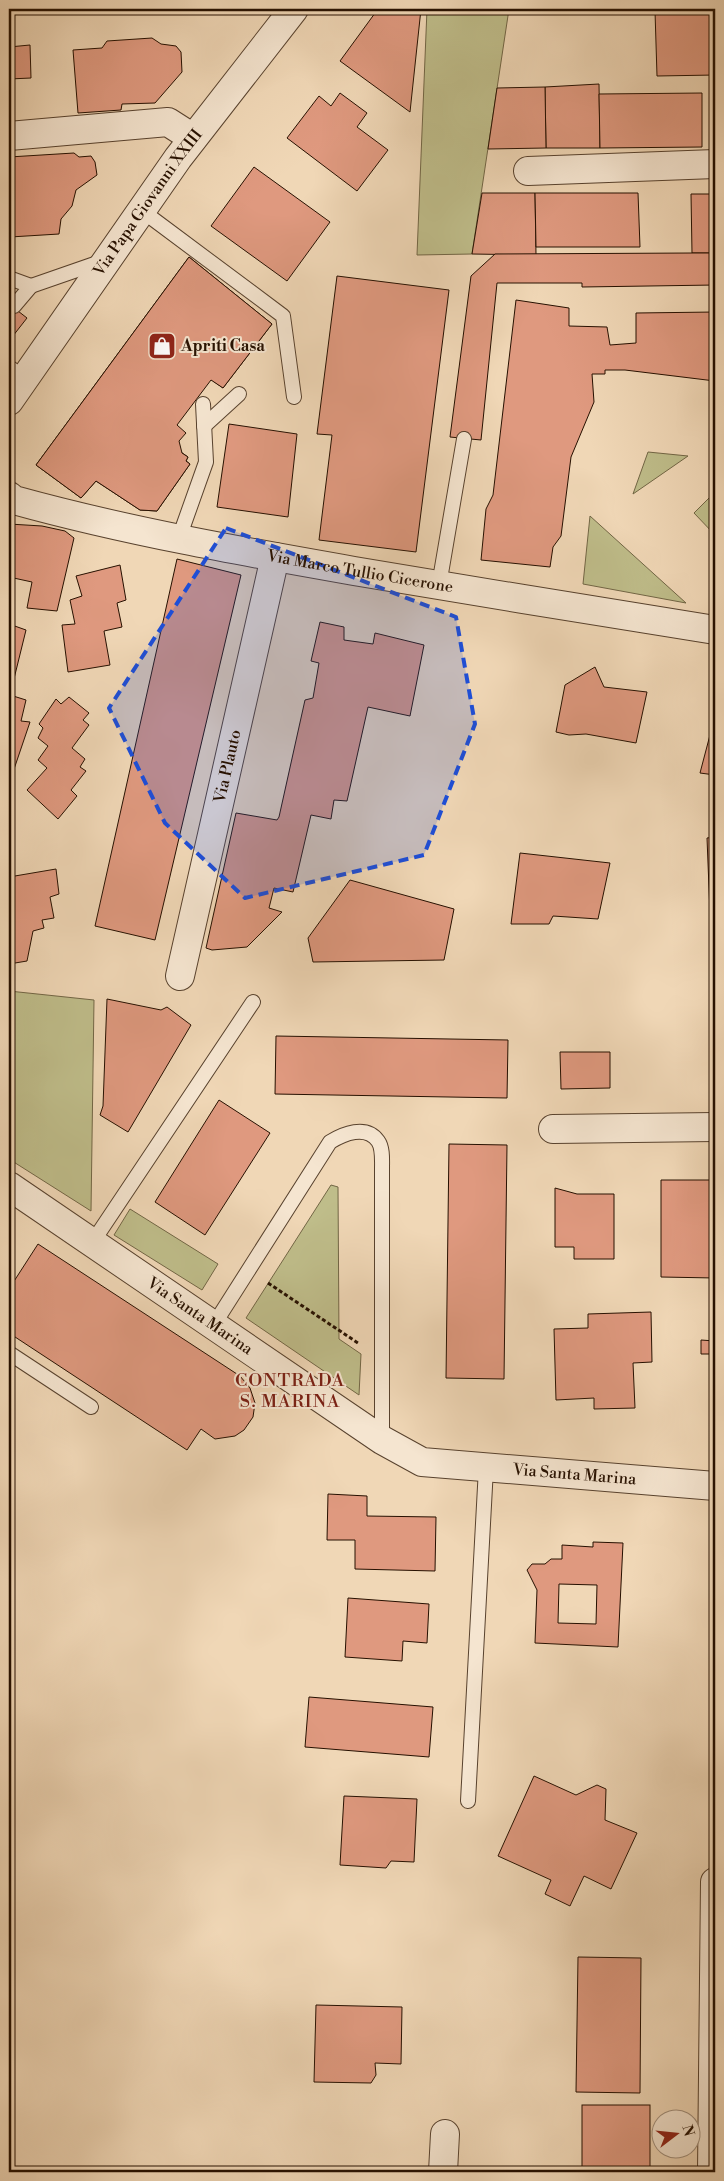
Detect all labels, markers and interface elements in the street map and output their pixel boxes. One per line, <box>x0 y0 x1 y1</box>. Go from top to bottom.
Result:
street label: Via Papa Giovanni XXIII <box>88 125 207 281</box>
shop icon: Apriti Casa <box>147 331 177 361</box>
place label: Apriti Casa <box>180 336 265 356</box>
street label: Via Marco Tullio Cicerone <box>264 546 455 597</box>
street label: Via Plauto <box>209 728 246 806</box>
street label: Via Santa Marina <box>142 1272 257 1360</box>
district label: CONTRADA S. MARINA <box>235 1369 345 1413</box>
street label: Via Santa Marina <box>511 1459 638 1490</box>
north arrow <box>652 2108 702 2158</box>
text: N <box>677 2123 698 2138</box>

